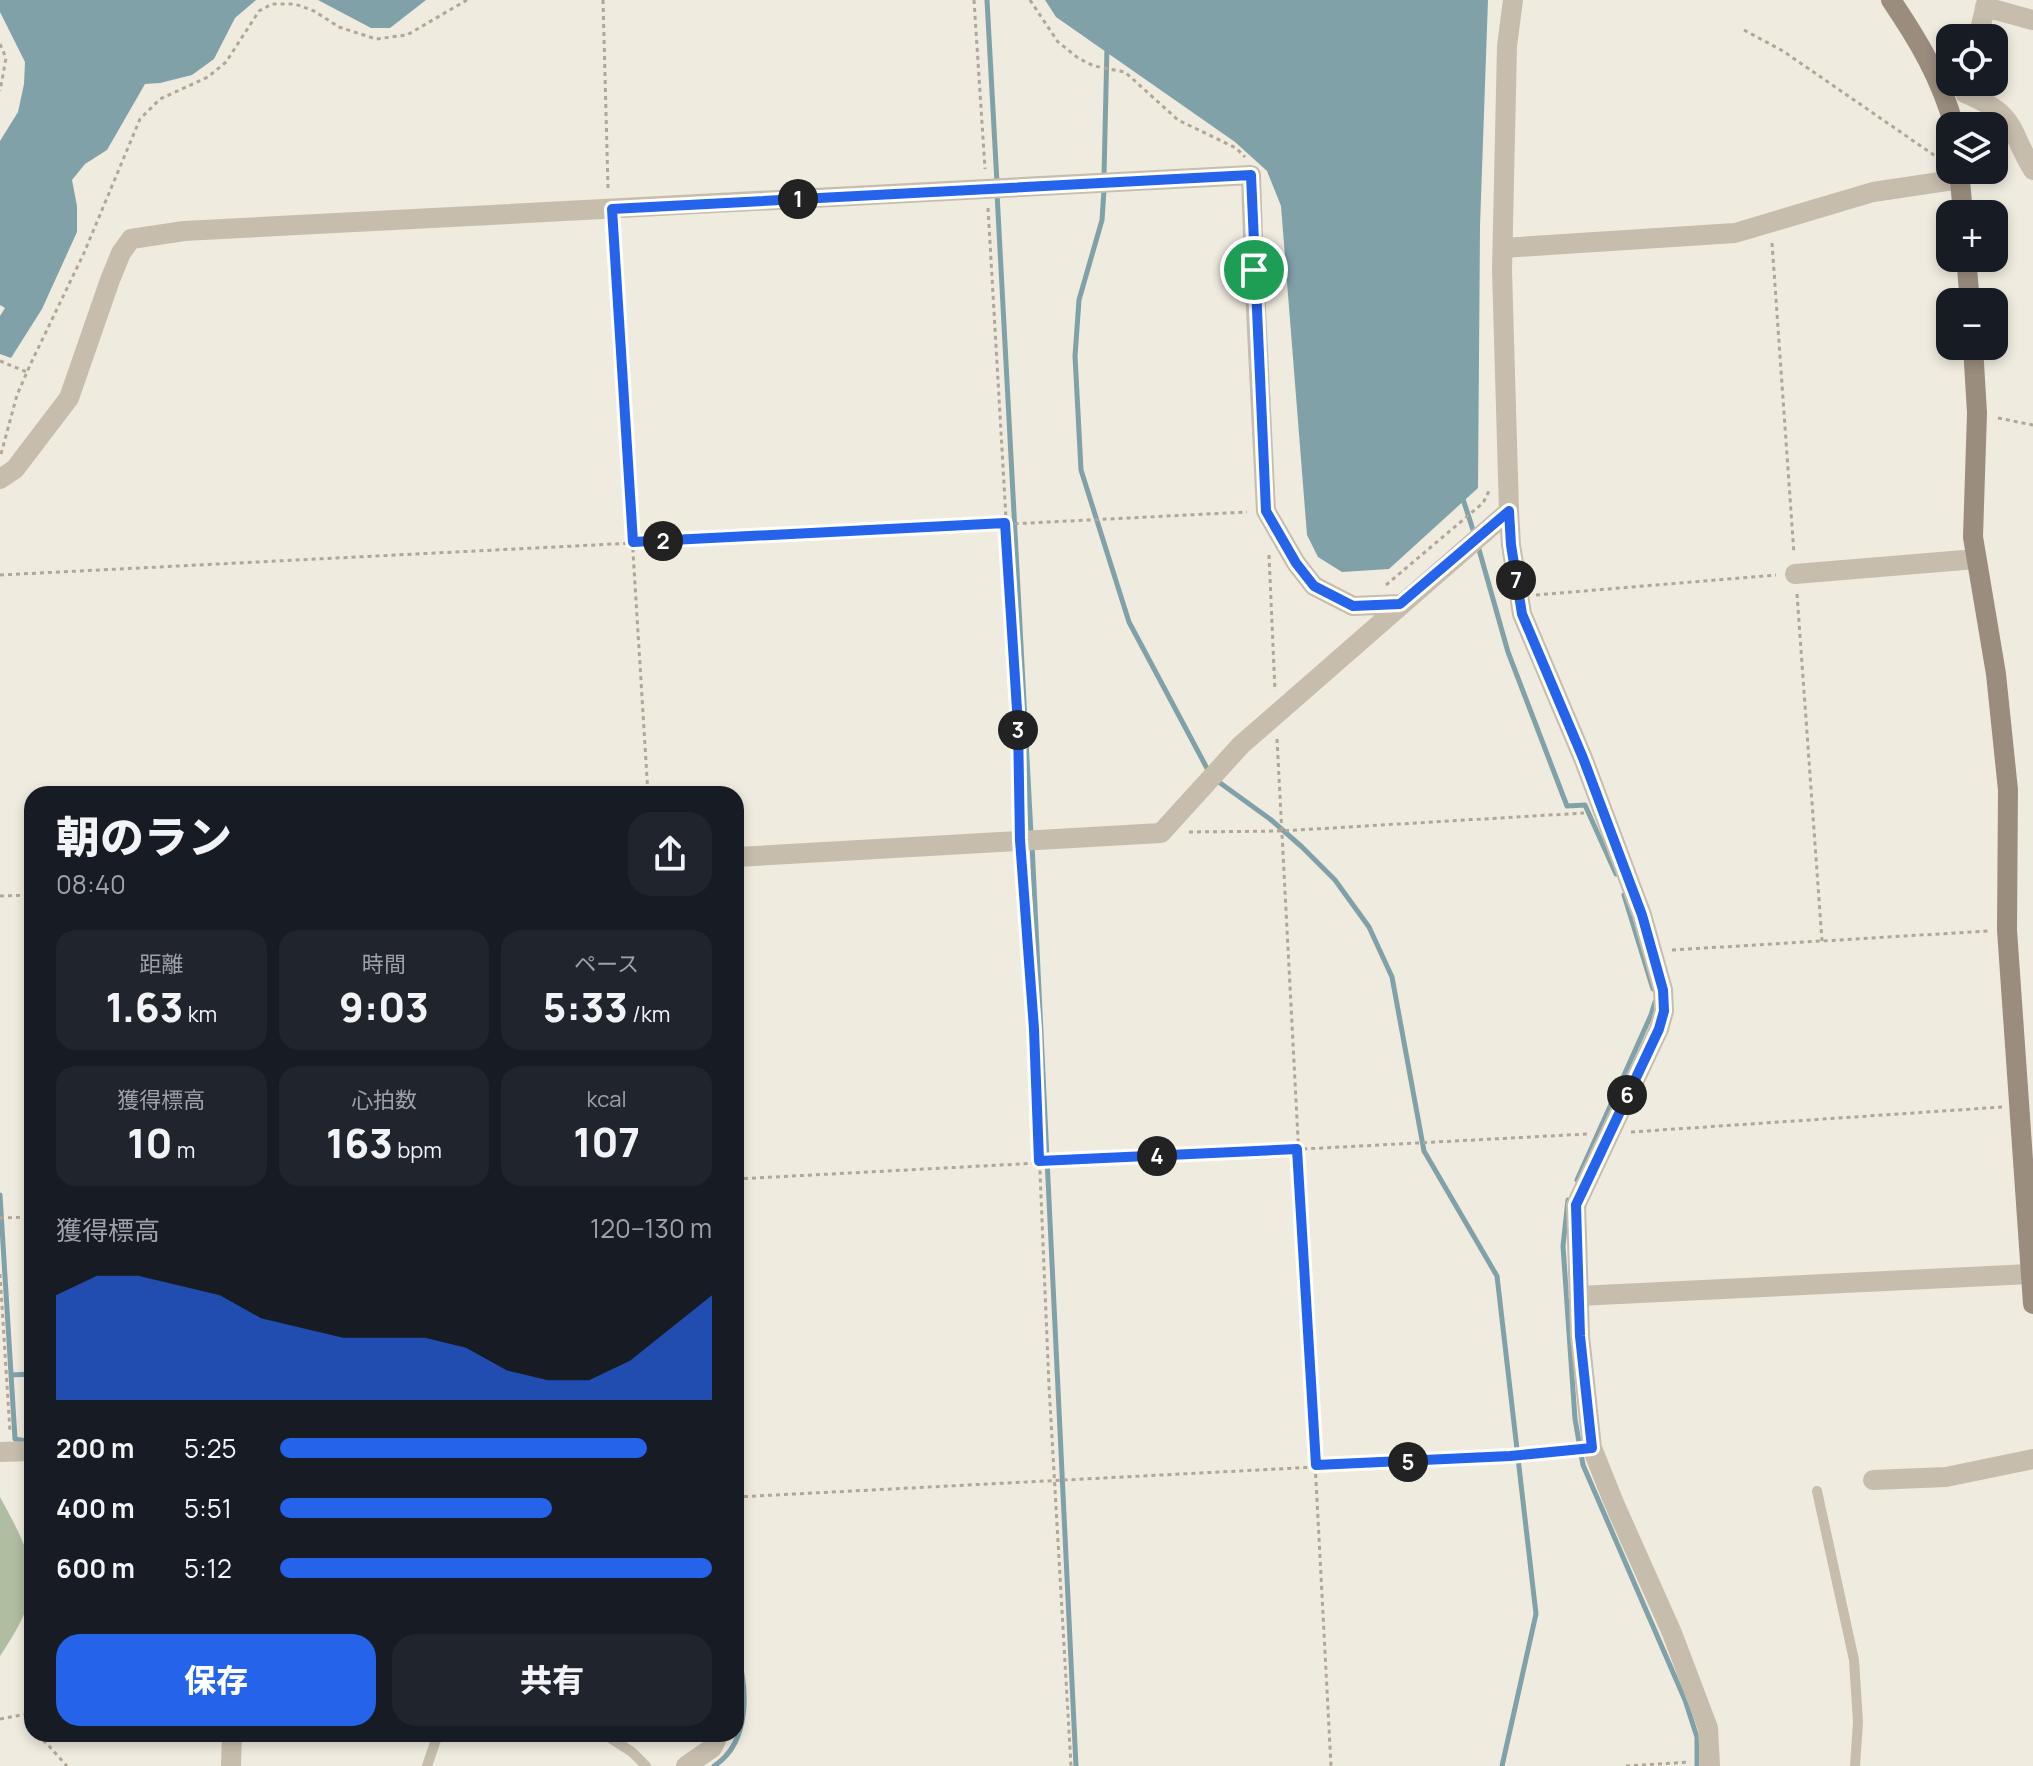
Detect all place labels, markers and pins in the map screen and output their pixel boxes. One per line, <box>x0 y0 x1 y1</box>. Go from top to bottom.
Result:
pin: 1 <box>778 179 818 219</box>
pin <box>1220 236 1288 304</box>
pin: 2 <box>643 521 683 561</box>
pin: 7 <box>1496 560 1536 600</box>
pin: 3 <box>998 710 1038 750</box>
pin: 6 <box>1607 1075 1647 1115</box>
pin: 4 <box>1137 1136 1177 1176</box>
pin: 5 <box>1388 1442 1428 1482</box>

